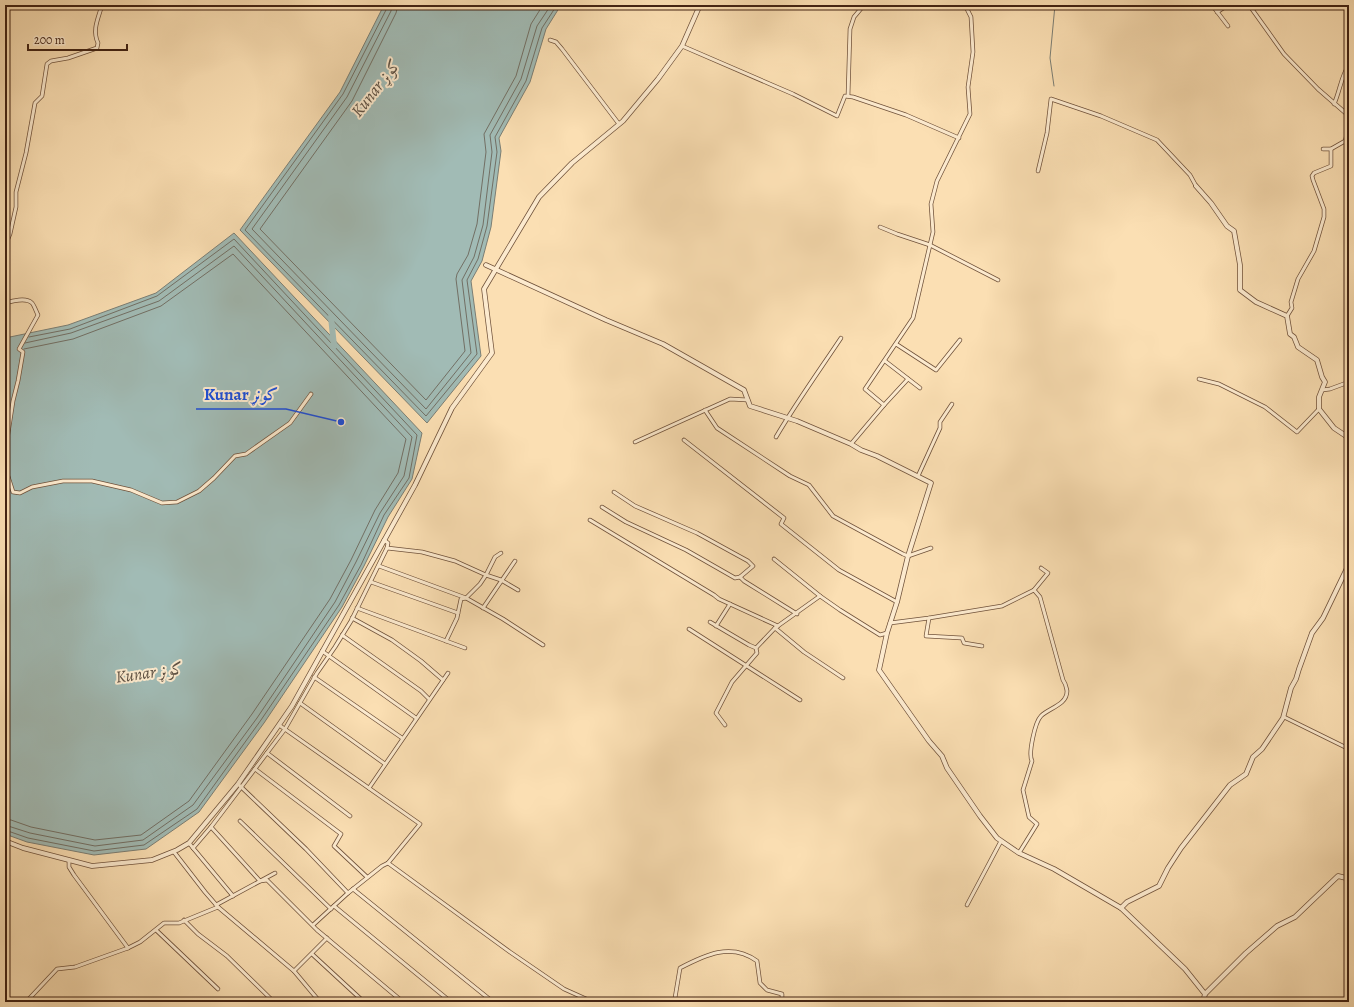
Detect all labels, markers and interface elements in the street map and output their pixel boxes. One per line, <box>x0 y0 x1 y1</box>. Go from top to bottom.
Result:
scale bar <box>28 26 127 52</box>
text: 200 m <box>34 32 65 48</box>
water label: Kunar کونړ <box>346 53 407 122</box>
callout: Kunar کونړ <box>196 380 286 409</box>
text: Kunar کونړ <box>204 383 278 406</box>
water label: Kunar کونړ <box>114 656 186 689</box>

